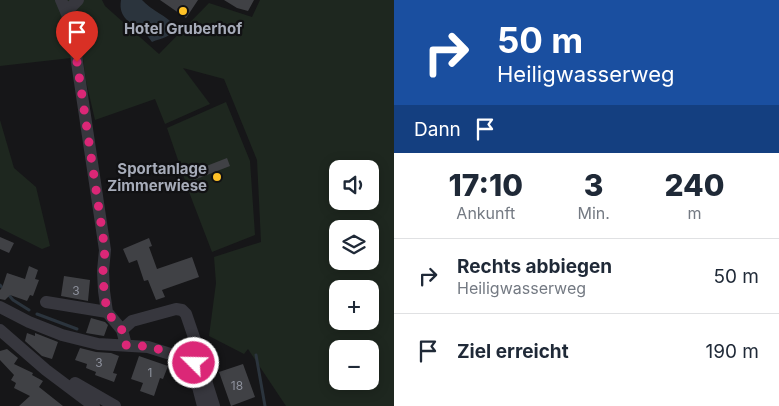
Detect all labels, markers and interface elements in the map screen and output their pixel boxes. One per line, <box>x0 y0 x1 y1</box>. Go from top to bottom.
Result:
marker: Hotel Gruberhof <box>177 5 189 17</box>
pin <box>56 11 98 62</box>
icon: arrive <box>63 18 91 46</box>
place label: Hotel Gruberhof <box>124 19 242 38</box>
text: 50 m <box>497 19 583 61</box>
icon: right <box>414 20 479 85</box>
text: Heiligwasserweg <box>497 61 674 87</box>
icon: arrive <box>471 115 499 143</box>
text: Dann <box>414 118 461 141</box>
place label: Sportanlage Zimmerwiese <box>107 159 207 195</box>
map controls <box>329 160 379 390</box>
button: sound <box>329 160 379 210</box>
text: 17:10 <box>449 167 523 203</box>
text: 3 <box>584 167 604 203</box>
text: 240 <box>664 167 724 203</box>
marker: Sportanlage Zimmerwiese <box>211 171 223 183</box>
text: Ankunft <box>456 203 515 223</box>
text: Min. <box>577 203 610 223</box>
text: m <box>687 203 701 223</box>
button: layers <box>329 220 379 270</box>
text: Rechts abbiegen <box>457 255 612 278</box>
icon: right <box>414 262 442 290</box>
text: 50 m <box>713 265 759 288</box>
text: Heiligwasserweg <box>457 278 586 298</box>
button: + <box>329 280 379 330</box>
house number: 3 <box>72 283 80 298</box>
position arrow <box>167 336 219 388</box>
icon: arrive <box>414 337 442 365</box>
button: − <box>329 340 379 390</box>
text: Ziel erreicht <box>457 340 569 363</box>
text: 190 m <box>706 340 759 363</box>
house number: 3 <box>95 355 103 370</box>
house number: 1 <box>148 365 152 380</box>
house number: 18 <box>231 378 243 393</box>

